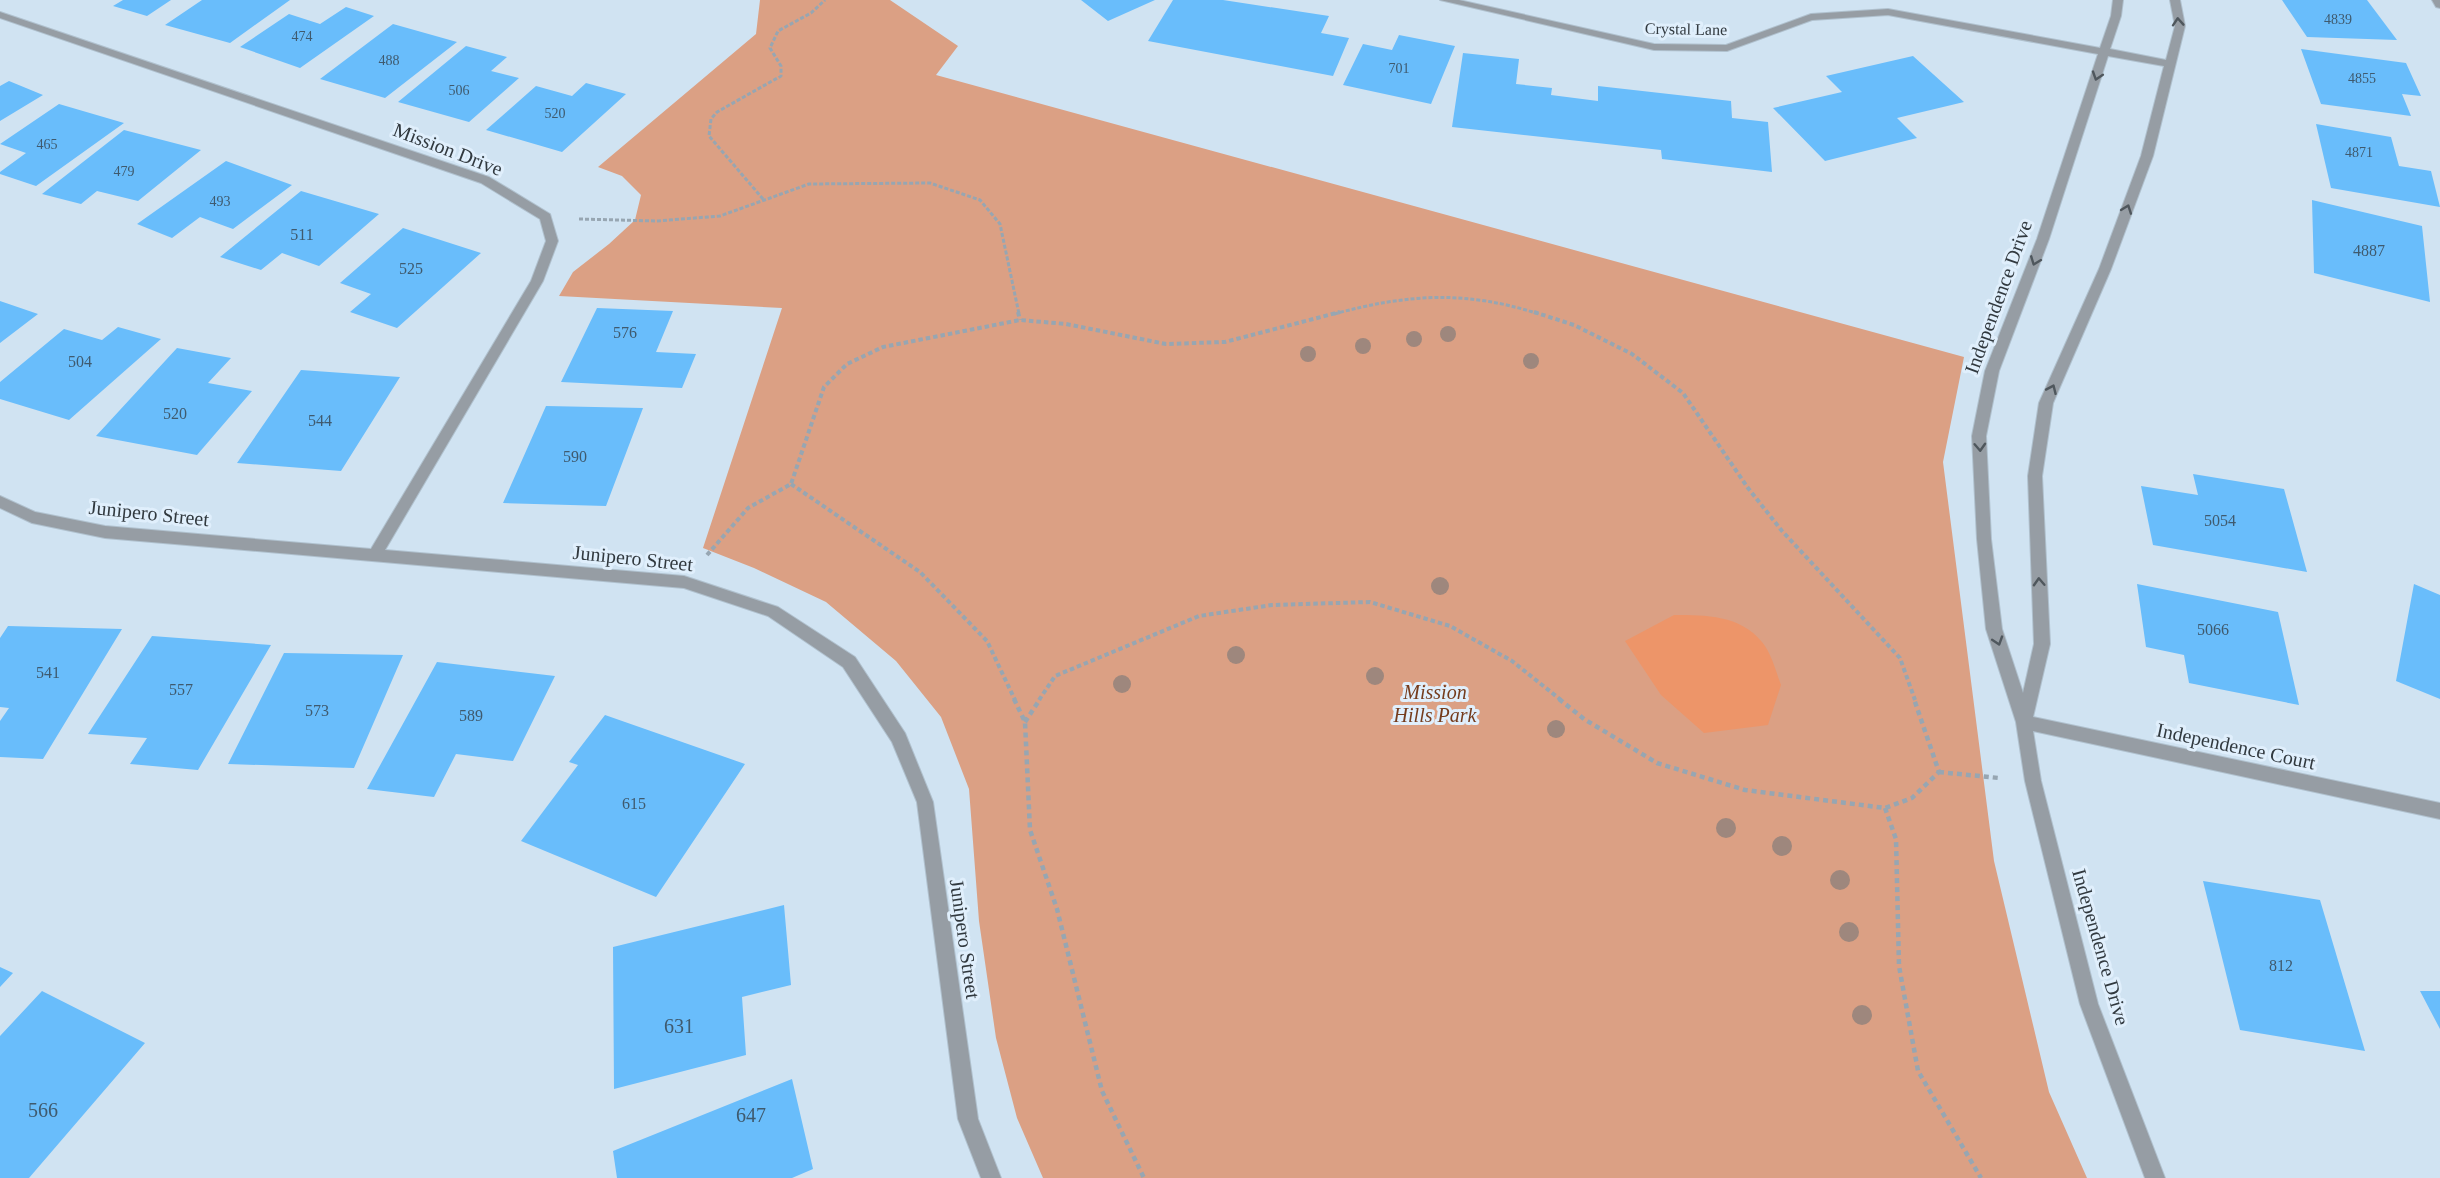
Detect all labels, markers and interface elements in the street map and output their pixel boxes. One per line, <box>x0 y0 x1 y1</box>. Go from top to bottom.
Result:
house number: 4839 <box>2324 12 2352 27</box>
one-way arrow <box>2172 17 2185 26</box>
street label: Crystal Lane <box>1645 20 1727 39</box>
house number: 474 <box>292 29 313 44</box>
house number: 488 <box>379 53 400 68</box>
house number: 701 <box>1389 61 1410 76</box>
one-way arrow <box>2092 70 2104 81</box>
house number: 4855 <box>2348 71 2376 86</box>
house number: 506 <box>449 83 470 98</box>
house number: 520 <box>545 106 566 121</box>
street label: Mission Drive <box>390 118 506 180</box>
house number: 465 <box>37 137 58 152</box>
house number: 4871 <box>2345 145 2373 160</box>
house number: 479 <box>114 164 135 179</box>
house number: 493 <box>210 194 231 209</box>
one-way arrow <box>2120 204 2132 215</box>
street label: Independence Drive <box>1960 217 2037 377</box>
house number: 511 <box>290 226 314 243</box>
house number: 4887 <box>2353 242 2385 259</box>
one-way arrow <box>2029 255 2042 266</box>
house number: 525 <box>399 260 423 277</box>
house number: 576 <box>613 324 637 341</box>
house number: 504 <box>68 353 92 370</box>
one-way arrow <box>2045 384 2057 395</box>
house number: 520 <box>163 405 187 422</box>
house number: 544 <box>308 412 332 429</box>
one-way arrow <box>1973 442 1986 451</box>
house number: 590 <box>563 448 587 465</box>
street label: Junipero Street <box>88 496 211 531</box>
house number: 5054 <box>2204 512 2236 529</box>
street label: Junipero Street <box>572 541 695 576</box>
one-way arrow <box>2032 577 2045 586</box>
house number: 5066 <box>2197 621 2229 638</box>
one-way arrow <box>1990 635 2003 646</box>
house number: 541 <box>36 664 60 681</box>
house number: 557 <box>169 681 193 698</box>
park label: Mission Hills Park <box>1393 681 1478 726</box>
house number: 573 <box>305 702 329 719</box>
house number: 589 <box>459 707 483 724</box>
street label: Independence Court <box>2154 718 2318 775</box>
house number: 615 <box>622 795 646 812</box>
street label: Independence Drive <box>2067 866 2134 1028</box>
street label: Junipero Street <box>945 878 984 1001</box>
house number: 812 <box>2269 957 2293 974</box>
house number: 631 <box>664 1015 694 1037</box>
house number: 566 <box>28 1099 58 1121</box>
house number: 647 <box>736 1104 766 1126</box>

